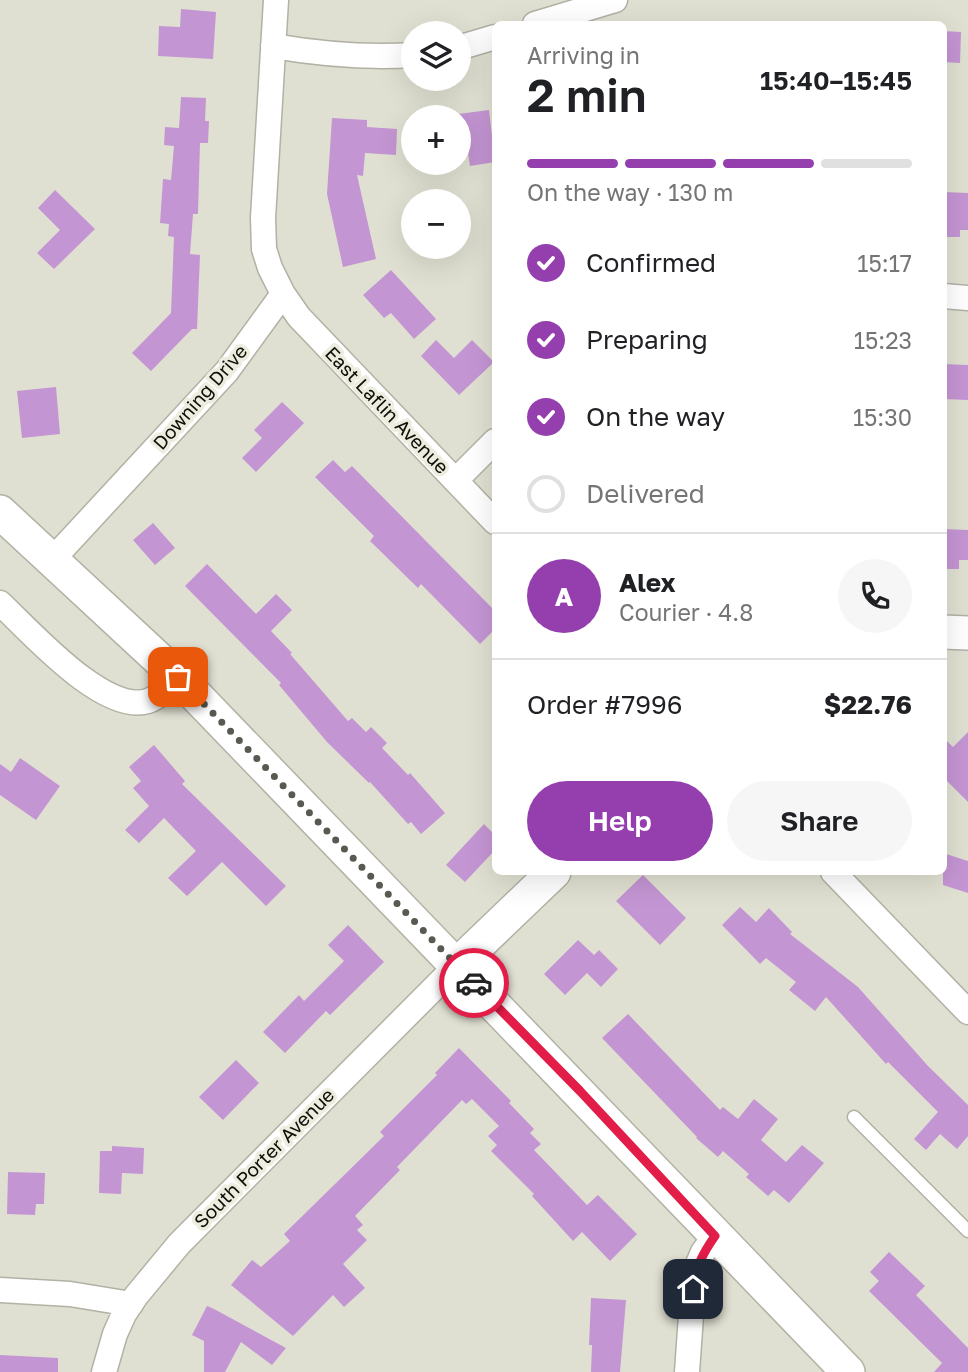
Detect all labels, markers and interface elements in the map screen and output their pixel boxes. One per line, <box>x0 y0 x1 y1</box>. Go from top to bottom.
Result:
map controls <box>401 21 471 259</box>
button: layers <box>401 21 471 91</box>
text: Arriving in <box>527 41 640 69</box>
text: 15:40–15:45 <box>760 65 912 96</box>
text: 2 min <box>527 67 647 122</box>
button: + <box>401 105 471 175</box>
text: On the way · 130 m <box>527 178 733 206</box>
button: − <box>401 189 471 259</box>
icon: check <box>527 244 565 282</box>
text: Confirmed <box>586 247 716 278</box>
text: 15:17 <box>857 249 912 277</box>
icon: check <box>527 321 565 359</box>
text: Preparing <box>586 324 708 355</box>
text: 15:23 <box>854 326 912 354</box>
street label: Downing Drive <box>148 339 252 454</box>
street label: East Laflin Avenue <box>321 341 454 478</box>
icon: check <box>527 398 565 436</box>
text: On the way <box>586 401 725 432</box>
text: 15:30 <box>853 403 912 431</box>
text: Delivered <box>586 478 705 509</box>
button: phone <box>838 559 912 633</box>
text: Alex <box>619 567 676 598</box>
text: A <box>555 581 573 612</box>
text: Courier · 4.8 <box>619 598 753 626</box>
pin <box>148 647 208 707</box>
icon: bag <box>159 658 197 696</box>
text: Order #7996 <box>527 689 682 720</box>
text: $22.76 <box>824 689 912 720</box>
button: Help <box>527 781 713 861</box>
button: Share <box>727 781 912 861</box>
courier <box>439 948 509 1018</box>
icon: car <box>455 964 493 1002</box>
street label: South Porter Avenue <box>189 1083 338 1232</box>
pin <box>663 1259 723 1319</box>
icon: home <box>674 1270 712 1308</box>

